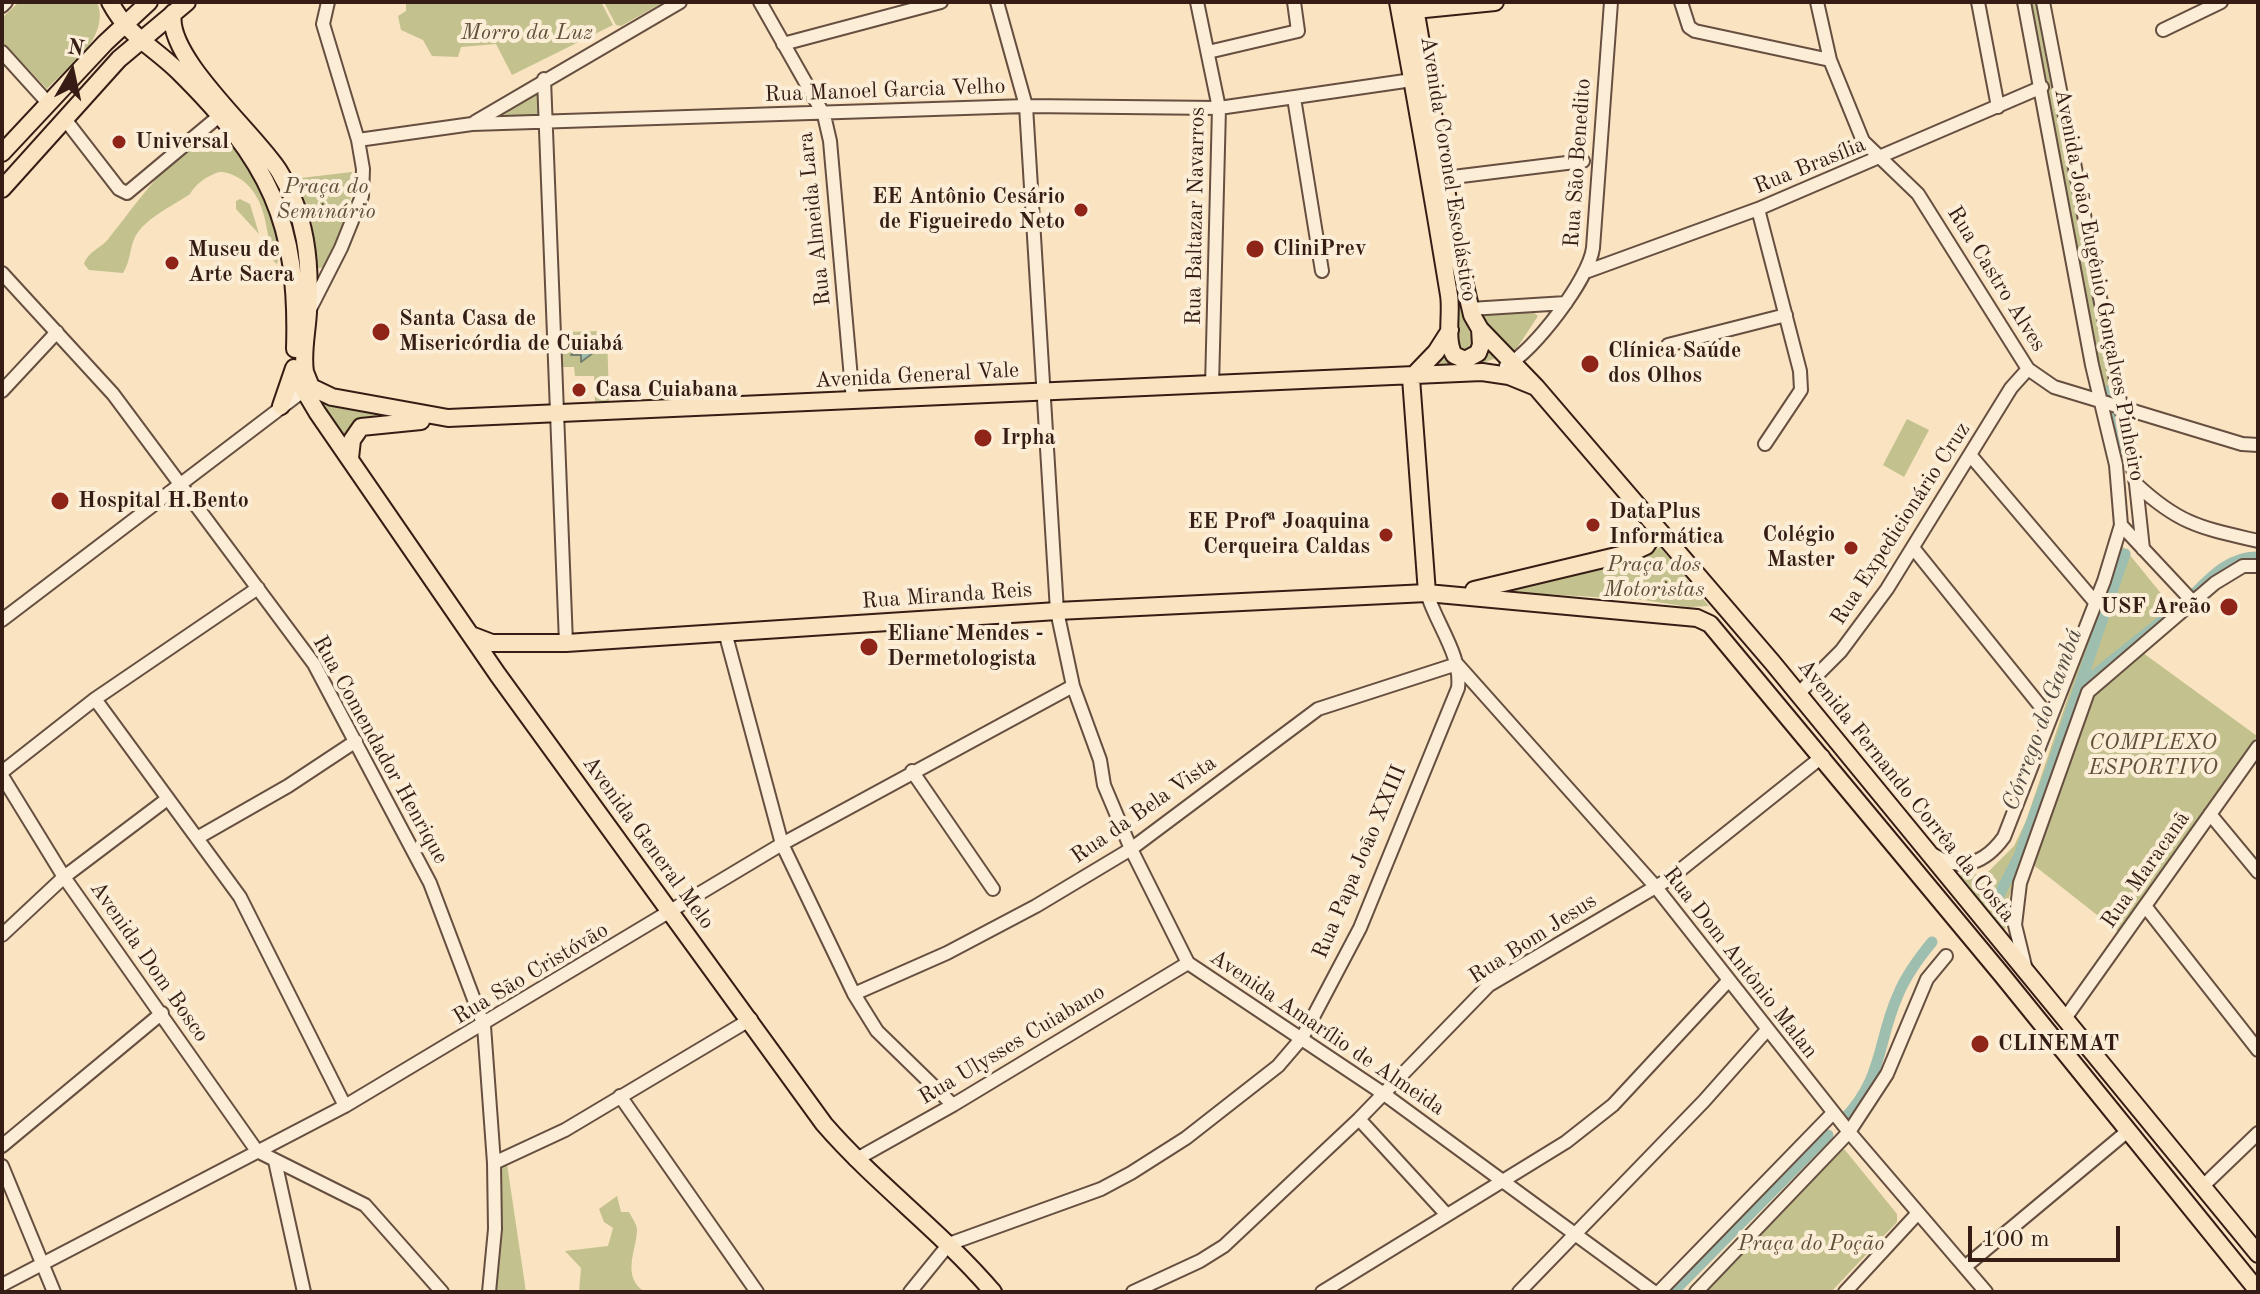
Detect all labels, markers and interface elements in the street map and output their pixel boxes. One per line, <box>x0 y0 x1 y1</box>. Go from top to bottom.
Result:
park label: Morro da Luz <box>461 20 593 46</box>
north arrow <box>32 32 112 112</box>
street label: Avenida Coronel Escolástico <box>1414 35 1482 303</box>
text: N <box>66 36 86 60</box>
street label: Rua Manoel Garcia Velho <box>764 74 1006 108</box>
street label: Rua São Benedito <box>1559 78 1597 248</box>
street label: Avenida João Eugênio Gonçalves Pinheiro <box>2048 87 2150 483</box>
street label: Rua Baltazar Navarros <box>1181 107 1211 325</box>
place label: Universal <box>135 129 229 155</box>
street label: Rua Almeida Lara <box>793 131 837 307</box>
street label: Rua Brasília <box>1750 132 1870 200</box>
marker: Universal <box>110 133 128 151</box>
park label: Praça do Seminário <box>276 174 376 226</box>
place label: EE Antônio Cesário de Figueiredo Neto <box>872 184 1065 236</box>
marker: EE Antônio Cesário de Figueiredo Neto <box>1072 201 1090 219</box>
street label: Rua Castro Alves <box>1941 201 2051 357</box>
place label: CliniPrev <box>1273 236 1367 262</box>
place label: Museu de Arte Sacra <box>188 237 295 288</box>
marker: CliniPrev <box>1244 238 1266 260</box>
marker: Museu de Arte Sacra <box>163 254 181 272</box>
place label: Santa Casa de Misericórdia de Cuiabá <box>399 306 623 358</box>
marker: Santa Casa de Misericórdia de Cuiabá <box>370 321 392 343</box>
place label: Clínica Saúde dos Olhos <box>1608 338 1741 390</box>
marker: Clínica Saúde dos Olhos <box>1579 353 1601 375</box>
street label: Avenida General Vale <box>814 357 1020 395</box>
place label: Casa Cuiabana <box>595 377 738 403</box>
marker: Casa Cuiabana <box>570 381 588 399</box>
street label: Rua Expedicionário Cruz <box>1826 418 1976 630</box>
place label: Irpha <box>1001 425 1056 451</box>
marker: Irpha <box>972 427 994 449</box>
place label: Hospital H.Bento <box>78 488 249 514</box>
marker: Hospital H.Bento <box>49 490 71 512</box>
place label: DataPlus Informática <box>1609 499 1724 550</box>
place label: EE Profª Joaquina Cerqueira Caldas <box>1187 509 1370 560</box>
marker: DataPlus Informática <box>1584 516 1602 534</box>
place label: Colégio Master <box>1762 522 1835 574</box>
marker: EE Profª Joaquina Cerqueira Caldas <box>1377 526 1395 544</box>
marker: Colégio Master <box>1842 539 1860 557</box>
park label: Praça dos Motoristas <box>1603 552 1705 604</box>
street label: Rua Miranda Reis <box>861 577 1033 615</box>
place label: USF Areão <box>2100 594 2211 620</box>
marker: USF Areão <box>2218 596 2240 618</box>
place label: Eliane Mendes - Dermetologista <box>887 621 1044 672</box>
water label: Córrego do Gambá <box>1997 625 2089 815</box>
street label: Rua Comendador Henrique <box>306 631 454 869</box>
marker: Eliane Mendes - Dermetologista <box>858 636 880 658</box>
street label: Avenida Fernando Corrêa da Costa <box>1792 654 2020 928</box>
park label: COMPLEXO ESPORTIVO <box>2088 730 2218 782</box>
street label: Rua da Bela Vista <box>1066 750 1222 870</box>
street label: Avenida General Melo <box>576 751 720 935</box>
street label: Rua Papa João XXIII <box>1307 761 1413 963</box>
street label: Rua Maracanã <box>2096 806 2196 934</box>
street label: Rua Dom Antônio Malan <box>1657 862 1823 1064</box>
street label: Avenida Dom Bosco <box>84 876 214 1048</box>
street label: Rua Bom Jesus <box>1464 888 1602 990</box>
street label: Rua São Cristóvão <box>449 917 613 1031</box>
street label: Avenida Amarílio de Almeida <box>1204 944 1450 1122</box>
street label: Rua Ulysses Cuiabano <box>914 979 1110 1111</box>
place label: CLINEMAT <box>1998 1031 2119 1057</box>
marker: CLINEMAT <box>1969 1033 1991 1055</box>
scale bar <box>1972 1210 2124 1260</box>
text: 100 m <box>1982 1228 2050 1252</box>
park label: Praça do Poção <box>1738 1231 1884 1257</box>

